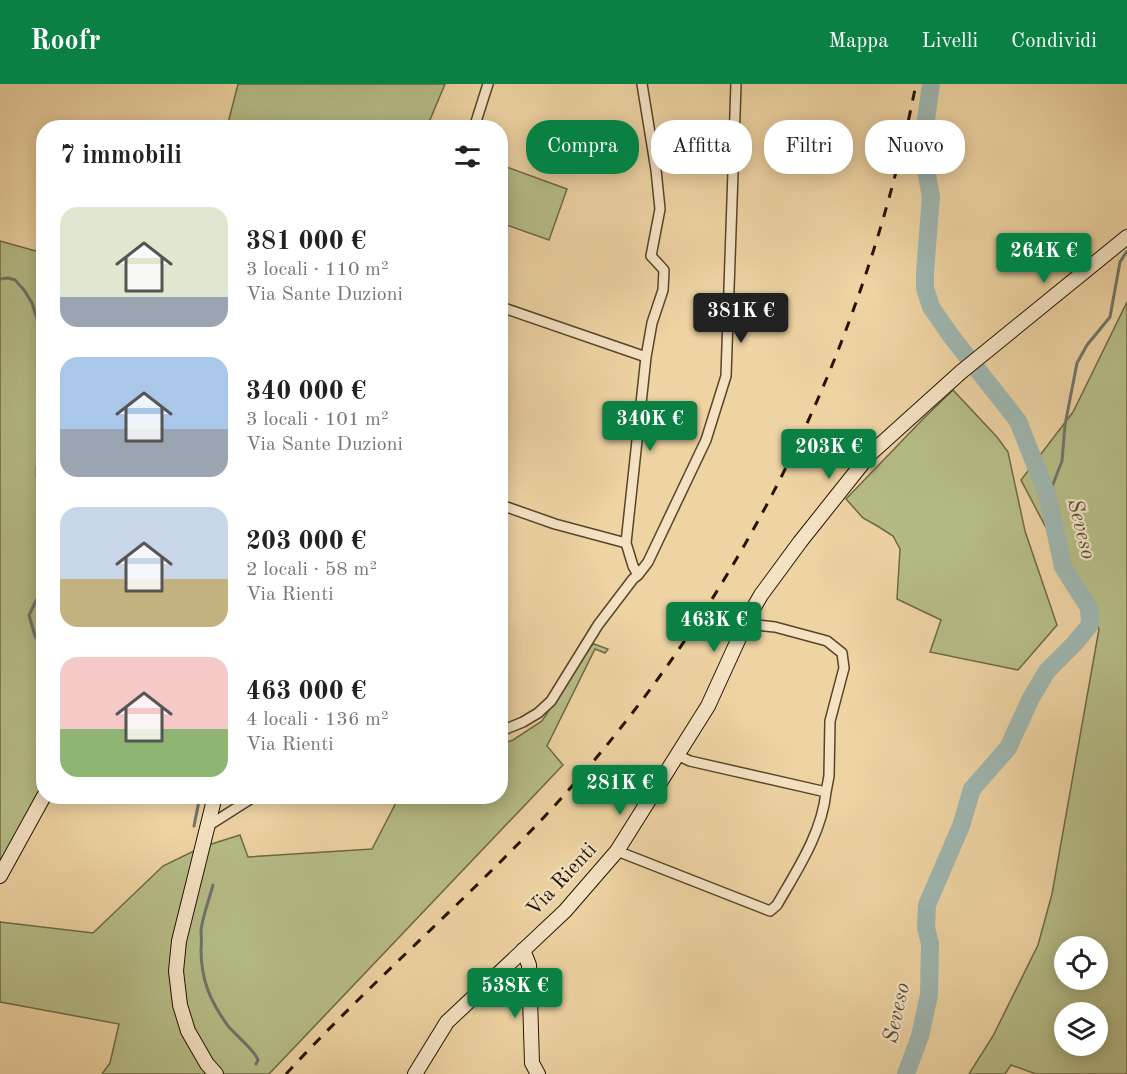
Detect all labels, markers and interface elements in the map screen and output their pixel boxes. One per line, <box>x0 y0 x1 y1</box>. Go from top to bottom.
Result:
text: Roofr <box>30 28 101 56</box>
text: Mappa <box>828 31 889 52</box>
text: Livelli <box>922 31 978 52</box>
text: Condividi <box>1011 31 1097 52</box>
chip: Compra <box>526 120 639 174</box>
chip: Affitta <box>651 120 752 174</box>
chip: Filtri <box>764 120 853 174</box>
chip: Nuovo <box>865 120 965 174</box>
icon: filters <box>451 140 484 173</box>
text: 7 immobili <box>60 143 182 169</box>
text: 381 000 € <box>246 229 366 255</box>
icon: home <box>108 231 180 303</box>
pin: 264K € <box>995 233 1093 284</box>
text: 264K € <box>1010 242 1078 262</box>
text: 3 locali · 110 m² <box>246 260 389 280</box>
text: Via Sante Duzioni <box>246 285 403 305</box>
pin: 381K € <box>692 293 790 344</box>
text: 381K € <box>707 302 775 322</box>
text: 340 000 € <box>246 379 366 405</box>
icon: home <box>108 381 180 453</box>
pin: 340K € <box>601 401 699 452</box>
text: 3 locali · 101 m² <box>246 410 389 430</box>
text: 340K € <box>616 410 684 430</box>
pin: 203K € <box>780 429 878 480</box>
text: Via Sante Duzioni <box>246 435 403 455</box>
text: 203K € <box>795 438 863 458</box>
water label: Seveso <box>1063 497 1099 561</box>
text: 203 000 € <box>246 529 366 555</box>
icon: home <box>108 531 180 603</box>
text: 2 locali · 58 m² <box>246 560 377 580</box>
text: Via Rienti <box>246 585 334 605</box>
pin: 463K € <box>665 602 763 653</box>
text: 463K € <box>680 611 748 631</box>
text: 463 000 € <box>246 679 366 705</box>
icon: home <box>108 681 180 753</box>
text: 4 locali · 136 m² <box>246 710 389 730</box>
text: Via Rienti <box>246 735 334 755</box>
pin: 281K € <box>571 765 669 816</box>
text: 281K € <box>586 774 654 794</box>
street label: Via Rienti <box>523 839 601 921</box>
map controls <box>1054 936 1108 1056</box>
button: locate <box>1054 936 1108 990</box>
pin: 538K € <box>466 968 564 1019</box>
text: 538K € <box>481 977 549 997</box>
water label: Seveso <box>880 981 914 1045</box>
button: layers <box>1054 1002 1108 1056</box>

